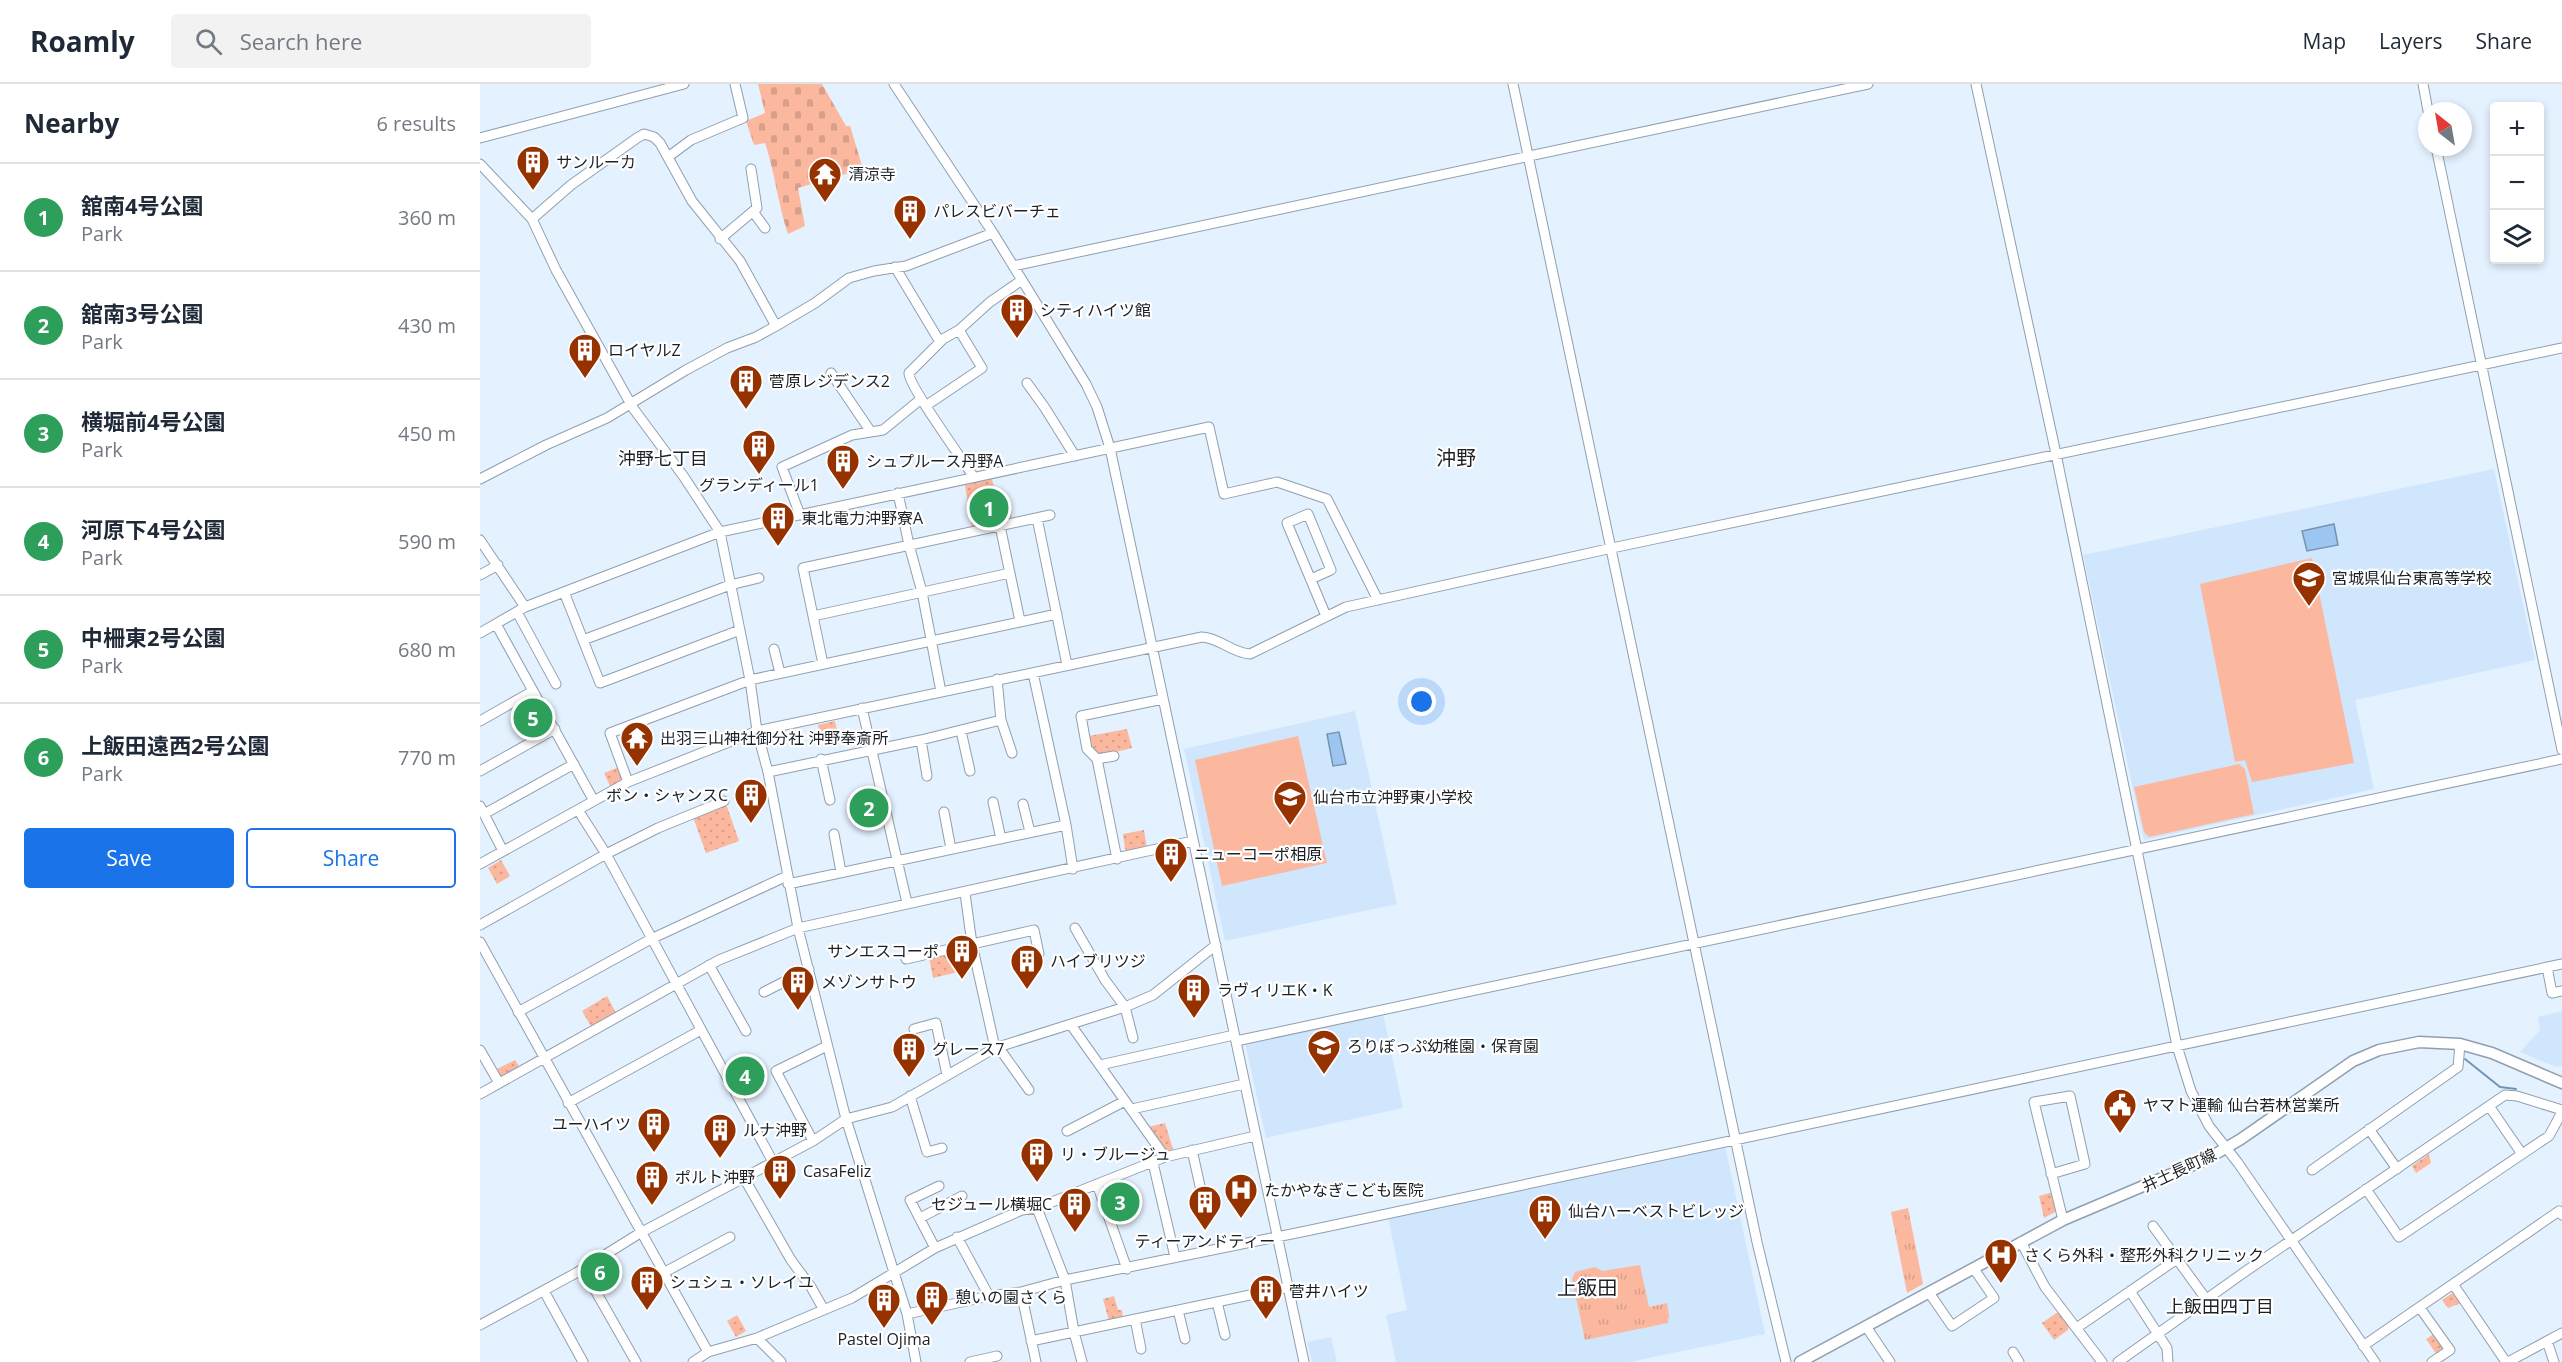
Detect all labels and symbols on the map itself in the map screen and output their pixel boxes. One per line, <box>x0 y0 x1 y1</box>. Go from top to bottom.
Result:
north arrow <box>2418 102 2472 156</box>
building icon: サンルーカ <box>515 144 551 191</box>
place label: サンルーカ <box>556 151 636 173</box>
temple icon: 清涼寺 <box>807 156 843 203</box>
place label: 清涼寺 <box>848 163 896 185</box>
building icon: パレスビバーチェ <box>892 193 928 240</box>
place label: パレスビバーチェ <box>933 200 1061 222</box>
building icon: シティハイツ館 <box>999 292 1035 339</box>
place label: シティハイツ館 <box>1040 299 1151 321</box>
building icon: ロイヤルZ <box>567 332 603 379</box>
place label: ロイヤルZ <box>608 339 681 361</box>
building icon: 菅原レジデンス2 <box>728 363 764 410</box>
place label: 菅原レジデンス2 <box>769 370 890 392</box>
building icon: グランディール1 <box>741 428 777 475</box>
building icon: シュプルース丹野A <box>825 443 861 490</box>
district label: 沖野 <box>1436 444 1476 471</box>
district label: 沖野七丁目 <box>618 446 708 470</box>
place label: シュプルース丹野A <box>866 450 1004 472</box>
place label: グランディール1 <box>699 474 819 496</box>
pin: 1 <box>970 486 1008 530</box>
building icon: 東北電力沖野寮A <box>760 500 796 547</box>
place label: 東北電力沖野寮A <box>801 507 924 529</box>
school or university icon: 宮城県仙台東高等学校 <box>2291 560 2327 607</box>
place label: 宮城県仙台東高等学校 <box>2332 567 2492 589</box>
your location <box>1407 687 1436 716</box>
pin: 5 <box>514 696 552 740</box>
temple icon: 出羽三山神社御分社 沖野奉斎所 <box>619 720 655 767</box>
place label: 出羽三山神社御分社 沖野奉斎所 <box>660 727 888 749</box>
building icon: ボン・シャンスC <box>733 777 769 824</box>
school or university icon: 仙台市立沖野東小学校 <box>1272 779 1308 826</box>
place label: ボン・シャンスC <box>606 784 728 806</box>
pin: 2 <box>850 786 888 830</box>
place label: 仙台市立沖野東小学校 <box>1313 786 1473 808</box>
building icon: ニューコーポ相原 <box>1153 836 1189 883</box>
place label: ニューコーポ相原 <box>1194 843 1322 865</box>
building icon: サンエスコーポ <box>944 933 980 980</box>
place label: サンエスコーポ <box>827 940 939 962</box>
building icon: ハイブリツジ <box>1009 943 1045 990</box>
place label: ハイブリツジ <box>1050 950 1146 972</box>
building icon: メゾンサトウ <box>780 964 816 1011</box>
place label: メゾンサトウ <box>821 971 917 993</box>
building icon: ラヴィリエK・K <box>1176 972 1212 1019</box>
place label: ラヴィリエK・K <box>1217 979 1333 1001</box>
school or university icon: ろりぽっぷ幼稚園・保育園 <box>1306 1028 1342 1075</box>
building icon: グレース7 <box>891 1031 927 1078</box>
place label: ろりぽっぷ幼稚園・保育園 <box>1347 1035 1539 1057</box>
place label: グレース7 <box>932 1038 1004 1060</box>
pin: 4 <box>726 1054 764 1098</box>
public building icon: ヤマト運輸 仙台若林営業所 <box>2102 1087 2138 1134</box>
place label: ヤマト運輸 仙台若林営業所 <box>2143 1094 2339 1116</box>
building icon: ユーハイツ <box>636 1106 672 1153</box>
building icon: ルナ沖野 <box>702 1112 738 1159</box>
place label: ユーハイツ <box>552 1113 631 1135</box>
place label: ルナ沖野 <box>743 1119 807 1141</box>
building icon: リ・ブルージュ <box>1019 1136 1055 1183</box>
place label: リ・ブルージュ <box>1060 1143 1171 1165</box>
street label: 井土長町線 <box>2138 1143 2220 1197</box>
building icon: CasaFeliz <box>762 1153 798 1200</box>
building icon: ポルト沖野 <box>634 1159 670 1206</box>
place label: CasaFeliz <box>803 1160 871 1182</box>
place label: ポルト沖野 <box>675 1166 755 1188</box>
hospital icon: たかやなぎこども医院 <box>1223 1172 1259 1219</box>
place label: たかやなぎこども医院 <box>1264 1179 1424 1201</box>
pin: 3 <box>1100 1180 1140 1224</box>
building icon: ティーアンドティー <box>1187 1184 1223 1231</box>
building icon: セジュール横堀C <box>1057 1186 1093 1233</box>
place label: セジュール横堀C <box>931 1193 1052 1215</box>
building icon: 仙台ハーベストビレッジ <box>1527 1193 1563 1240</box>
place label: 仙台ハーベストビレッジ <box>1568 1200 1744 1222</box>
place label: ティーアンドティー <box>1135 1230 1275 1252</box>
hospital icon: さくら外科・整形外科クリニック <box>1983 1237 2019 1284</box>
place label: さくら外科・整形外科クリニック <box>2024 1244 2264 1266</box>
pin: 6 <box>580 1250 620 1294</box>
building icon: シュシュ・ソレイユ <box>629 1264 665 1311</box>
place label: シュシュ・ソレイユ <box>670 1271 814 1293</box>
building icon: 菅井ハイツ <box>1248 1273 1284 1320</box>
district label: 上飯田 <box>1557 1274 1617 1301</box>
building icon: 憩いの園さくら <box>914 1279 950 1326</box>
place label: 菅井ハイツ <box>1289 1280 1369 1302</box>
building icon: Pastel Ojima <box>866 1282 902 1329</box>
place label: 憩いの園さくら <box>955 1286 1067 1308</box>
district label: 上飯田四丁目 <box>2166 1294 2274 1318</box>
place label: Pastel Ojima <box>837 1328 931 1350</box>

